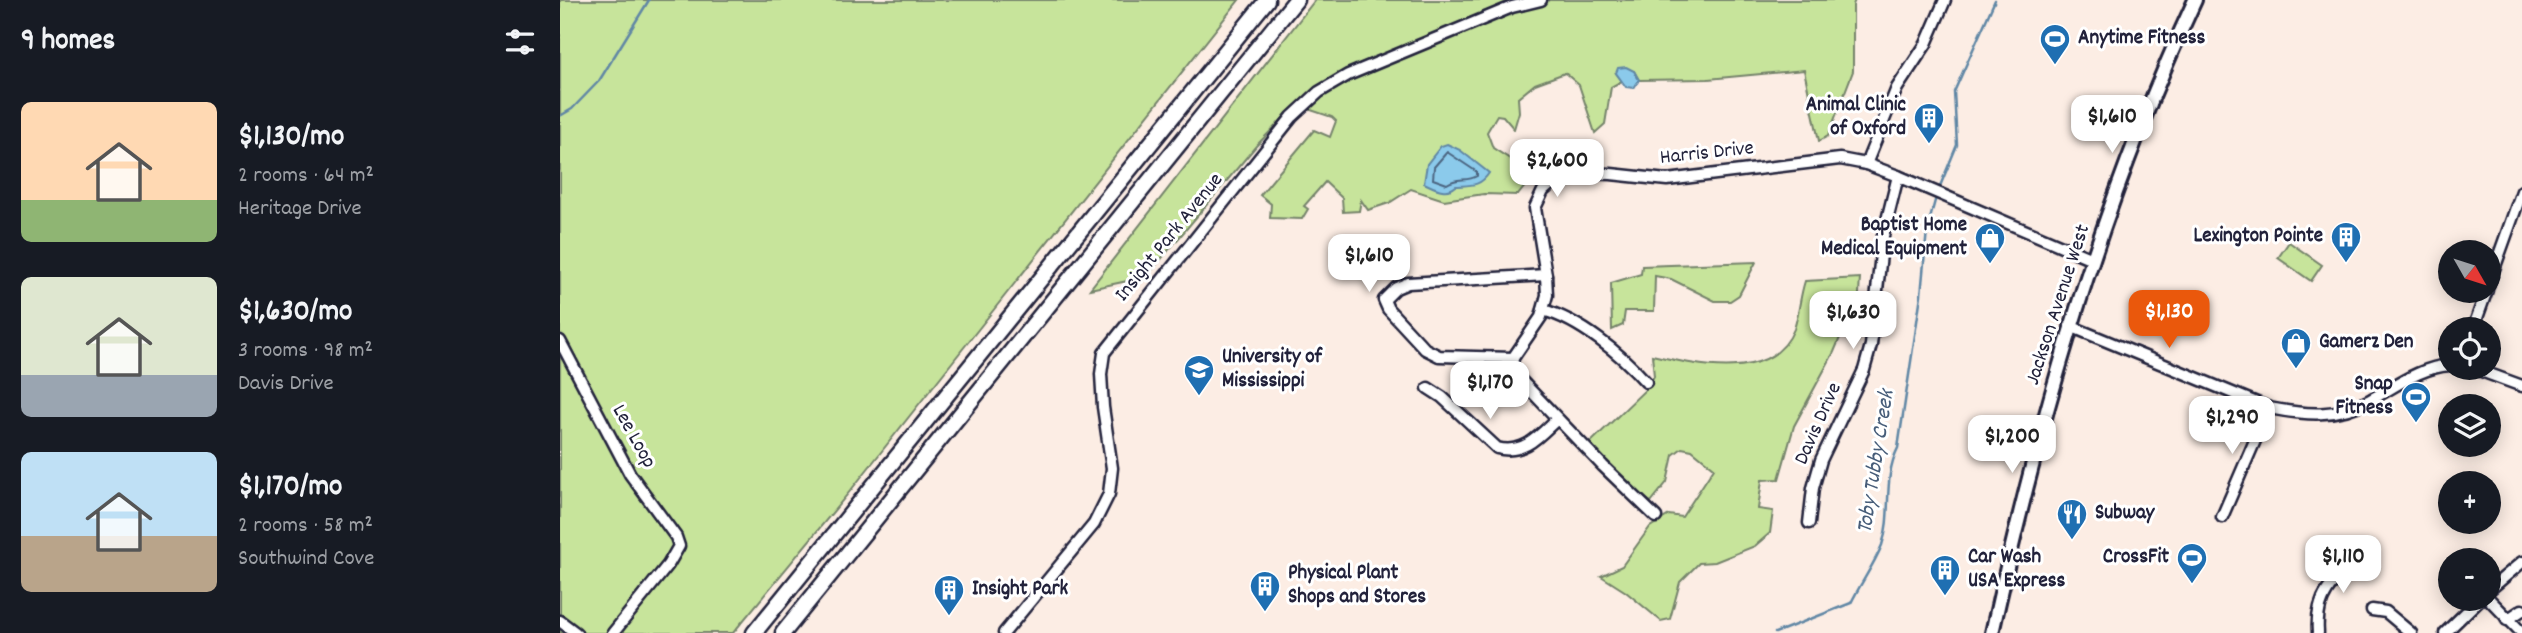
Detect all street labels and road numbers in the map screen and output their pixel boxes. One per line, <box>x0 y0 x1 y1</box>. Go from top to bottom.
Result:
street label: Harris Drive <box>1659 134 1755 174</box>
street label: Insight Park Avenue <box>1109 167 1231 309</box>
street label: Jackson Avenue West <box>2019 221 2099 389</box>
street label: Davis Drive <box>1788 378 1850 470</box>
street label: Lee Loop <box>603 400 663 474</box>

